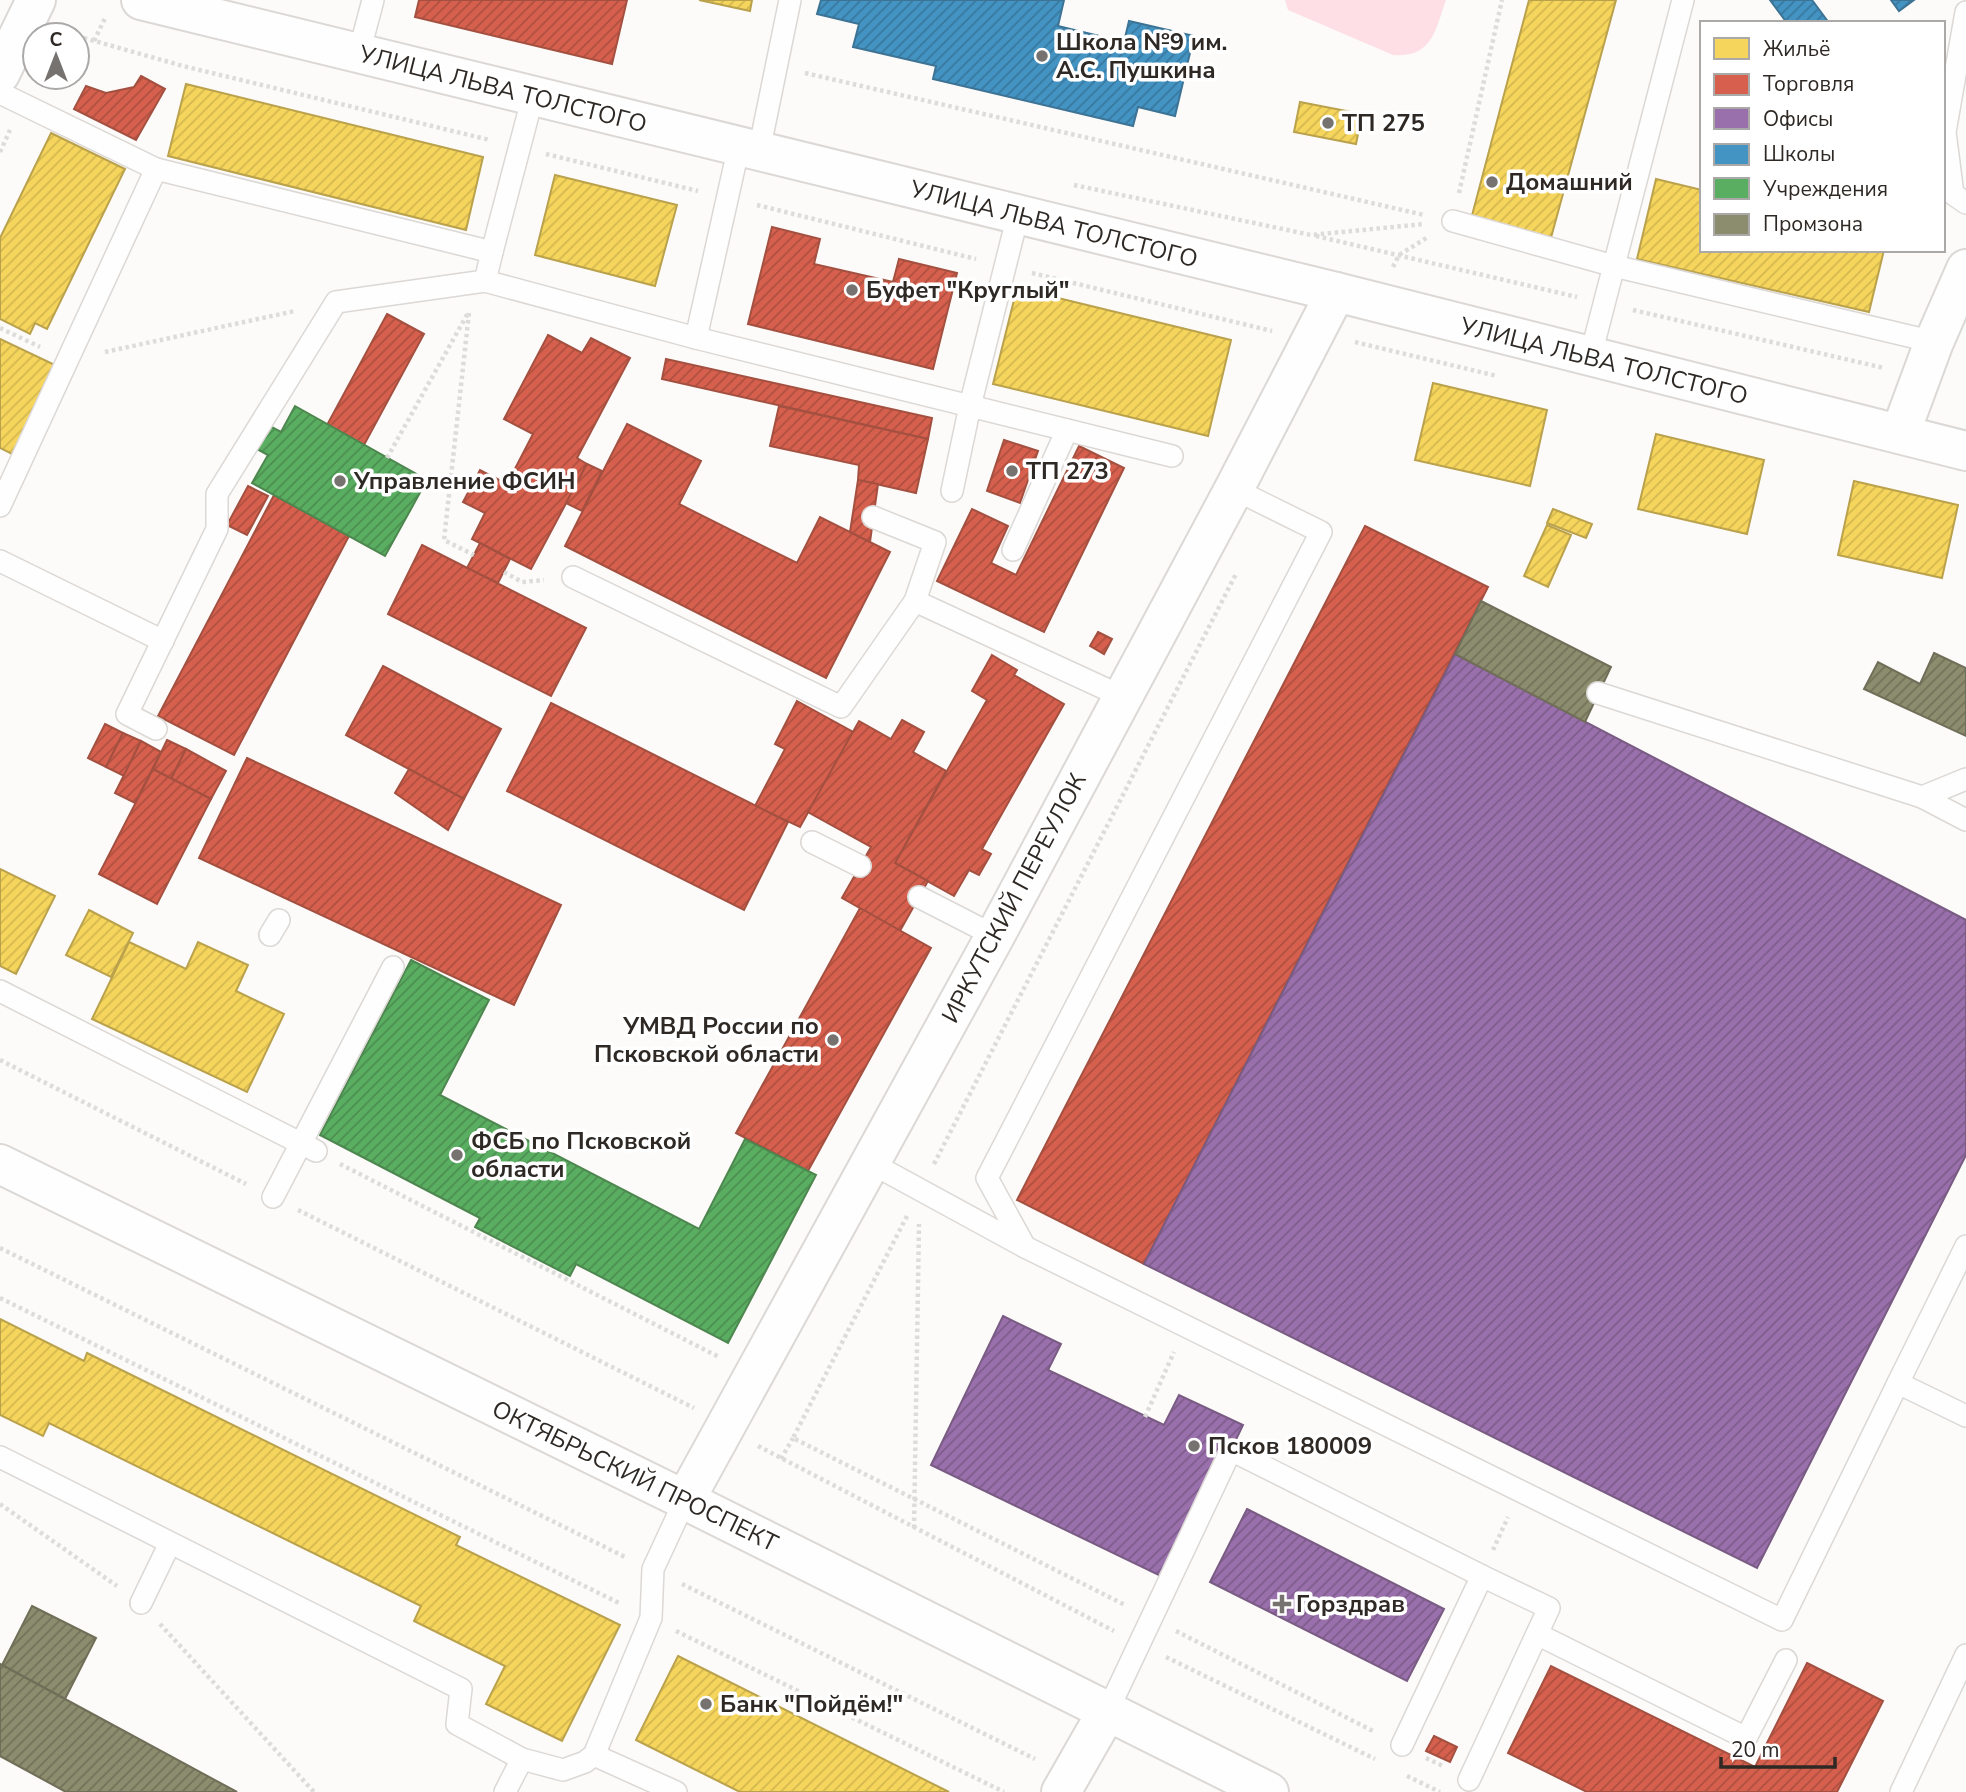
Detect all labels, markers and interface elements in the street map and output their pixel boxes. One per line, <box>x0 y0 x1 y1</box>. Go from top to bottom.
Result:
north arrow <box>21 21 91 91</box>
legend <box>1700 21 1945 252</box>
place label: Школа №9 им. А.С. Пушкина <box>1056 26 1228 86</box>
text: С <box>50 27 63 53</box>
text: Жильё <box>1763 35 1830 63</box>
street label: УЛИЦА ЛЬВА ТОЛСТОГО <box>355 37 650 140</box>
marker: Школа №9 им. А.С. Пушкина <box>1034 48 1050 64</box>
text: Торговля <box>1763 70 1854 98</box>
text: Офисы <box>1763 105 1833 133</box>
place label: ТП 275 <box>1342 107 1425 139</box>
marker: ТП 275 <box>1320 115 1336 131</box>
text: Школы <box>1763 140 1835 168</box>
place label: Домашний <box>1506 166 1633 198</box>
street label: УЛИЦА ЛЬВА ТОЛСТОГО <box>906 172 1201 275</box>
marker: Домашний <box>1484 174 1500 190</box>
text: Учреждения <box>1762 175 1888 203</box>
text: Промзона <box>1763 210 1863 238</box>
place label: Буфет "Круглый" <box>866 274 1070 306</box>
marker: Буфет "Круглый" <box>844 282 860 298</box>
street label: УЛИЦА ЛЬВА ТОЛСТОГО <box>1456 309 1751 412</box>
place label: ТП 273 <box>1026 455 1109 487</box>
marker: ТП 273 <box>1004 463 1020 479</box>
place label: Управление ФСИН <box>353 465 576 497</box>
marker: Управление ФСИН <box>332 473 348 489</box>
street label: ИРКУТСКИЙ ПЕРЕУЛОК <box>934 767 1094 1029</box>
place label: УМВД России по Псковской области <box>594 1010 819 1070</box>
marker: УМВД России по Псковской области <box>825 1032 841 1048</box>
place label: ФСБ по Псковской области <box>471 1125 691 1185</box>
marker: ФСБ по Псковской области <box>449 1147 465 1163</box>
street label: ОКТЯБРЬСКИЙ ПРОСПЕКТ <box>487 1393 784 1559</box>
place label: Псков 180009 <box>1208 1430 1372 1462</box>
marker: Псков 180009 <box>1186 1438 1202 1454</box>
place label: Горздрав <box>1296 1588 1405 1620</box>
marker: Горздрав <box>1274 1596 1290 1612</box>
place label: Банк "Пойдём!" <box>720 1688 903 1720</box>
marker: Банк "Пойдём!" <box>698 1696 714 1712</box>
scale bar <box>1721 1726 1835 1770</box>
text: 20 m <box>1731 1736 1780 1764</box>

